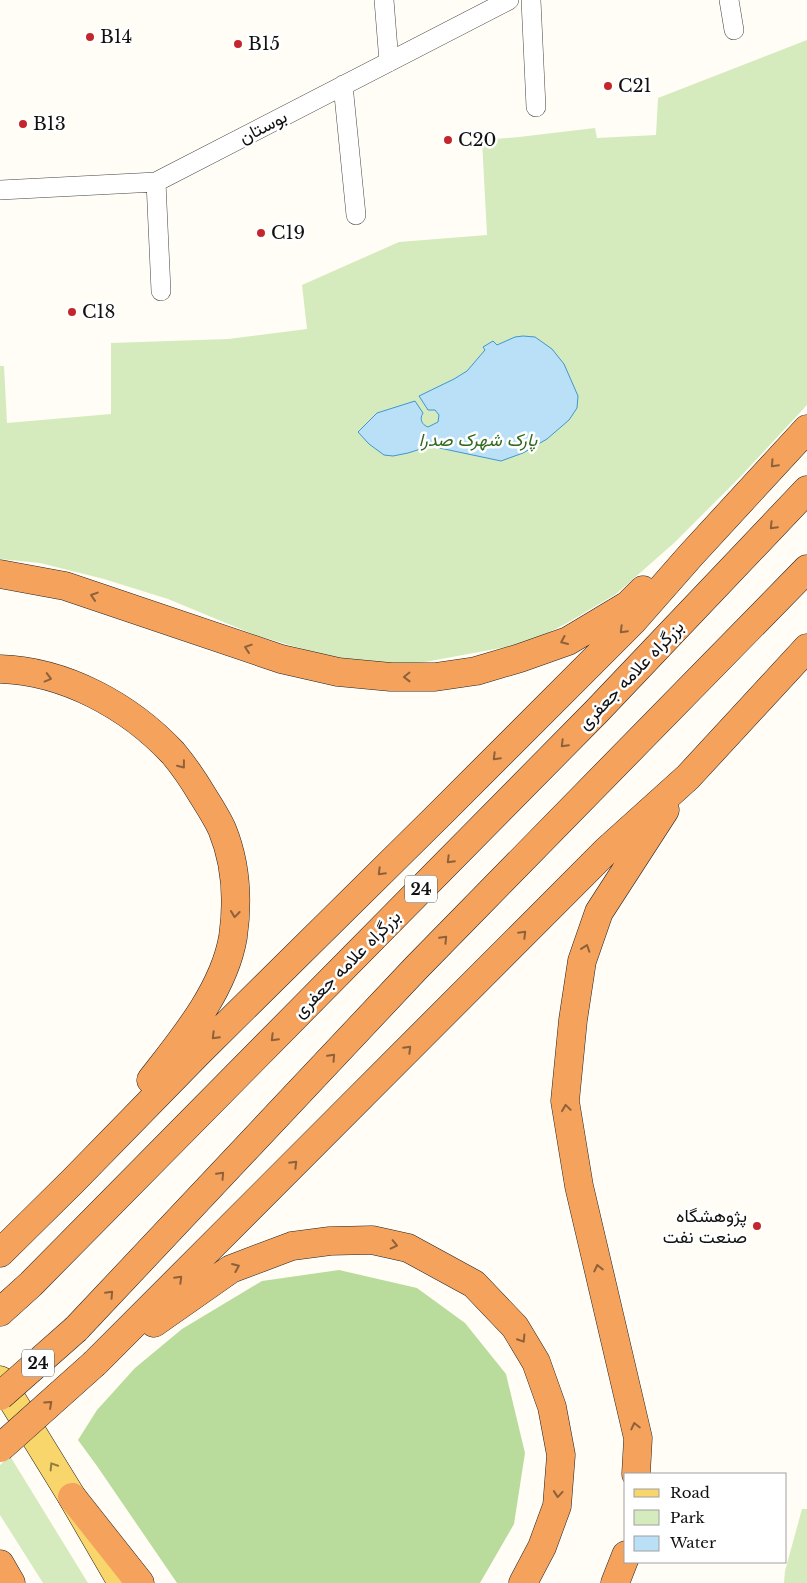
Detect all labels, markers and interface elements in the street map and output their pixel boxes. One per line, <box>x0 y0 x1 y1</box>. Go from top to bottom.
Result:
place label: B14 <box>100 26 132 48</box>
marker: B14 <box>84 31 96 43</box>
place label: B15 <box>248 33 280 55</box>
marker: B15 <box>232 38 244 50</box>
place label: C21 <box>618 75 652 97</box>
marker: C21 <box>602 80 614 92</box>
street label: بوستان <box>235 106 291 148</box>
place label: B13 <box>33 113 66 135</box>
marker: B13 <box>17 118 29 130</box>
place label: C20 <box>458 129 496 151</box>
marker: C20 <box>442 134 454 146</box>
place label: C19 <box>271 222 305 244</box>
marker: C19 <box>255 227 267 239</box>
place label: C18 <box>82 301 115 323</box>
marker: C18 <box>66 306 78 318</box>
park label: پارک شهرک صدرا <box>419 429 538 452</box>
one-way arrow <box>771 459 780 468</box>
one-way arrow <box>770 520 779 529</box>
one-way arrow <box>91 591 99 601</box>
street label: بزرگراه علامه جعفری <box>573 616 689 734</box>
one-way arrow <box>620 625 629 634</box>
one-way arrow <box>560 635 569 646</box>
one-way arrow <box>245 643 253 653</box>
one-way arrow <box>43 672 51 682</box>
one-way arrow <box>403 672 410 682</box>
one-way arrow <box>561 739 570 748</box>
one-way arrow <box>493 752 502 761</box>
one-way arrow <box>176 759 184 768</box>
one-way arrow <box>447 854 456 863</box>
one-way arrow <box>378 866 387 875</box>
road number: 24 <box>405 876 437 902</box>
street label: بزرگراه علامه جعفری <box>289 906 405 1022</box>
one-way arrow <box>230 910 241 918</box>
one-way arrow <box>517 931 526 940</box>
one-way arrow <box>438 936 447 945</box>
one-way arrow <box>580 944 590 952</box>
one-way arrow <box>212 1030 221 1039</box>
one-way arrow <box>271 1032 280 1041</box>
one-way arrow <box>403 1046 412 1055</box>
one-way arrow <box>326 1053 335 1062</box>
one-way arrow <box>562 1104 572 1113</box>
one-way arrow <box>288 1161 297 1170</box>
one-way arrow <box>215 1172 224 1181</box>
place label: پژوهشگاه صنعت نفت <box>663 1205 747 1248</box>
marker: پژوهشگاه صنعت نفت <box>751 1220 763 1232</box>
one-way arrow <box>390 1239 399 1250</box>
one-way arrow <box>232 1263 240 1273</box>
one-way arrow <box>594 1264 604 1272</box>
one-way arrow <box>173 1276 182 1285</box>
one-way arrow <box>104 1290 113 1299</box>
one-way arrow <box>516 1333 525 1342</box>
road number: 24 <box>22 1350 54 1376</box>
one-way arrow <box>44 1401 53 1410</box>
one-way arrow <box>630 1421 641 1430</box>
one-way arrow <box>49 1462 59 1471</box>
legend <box>624 1473 787 1563</box>
text: Road <box>670 1483 710 1502</box>
one-way arrow <box>552 1490 563 1498</box>
text: Park <box>670 1508 706 1527</box>
text: Water <box>669 1533 717 1552</box>

